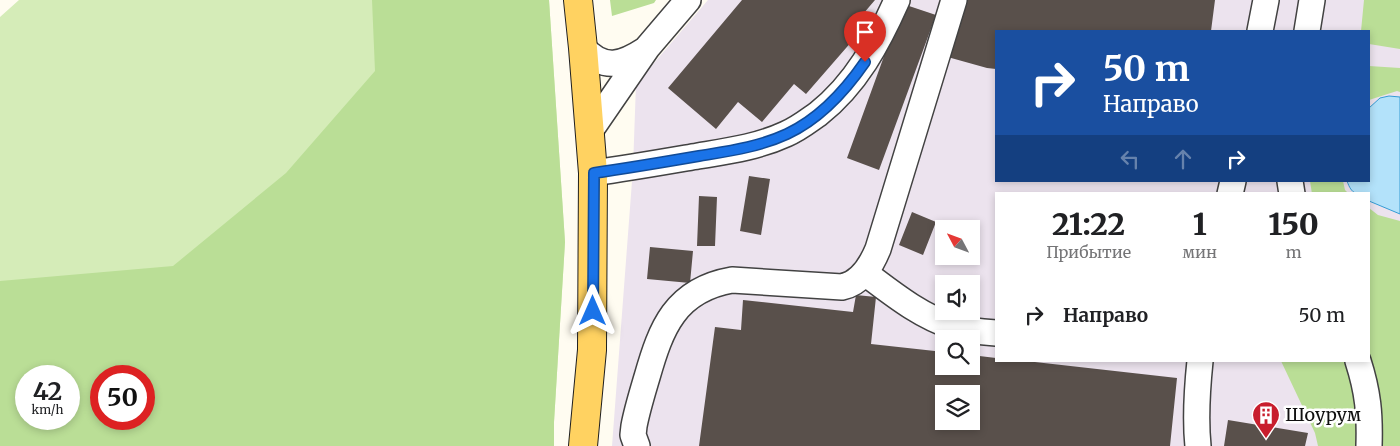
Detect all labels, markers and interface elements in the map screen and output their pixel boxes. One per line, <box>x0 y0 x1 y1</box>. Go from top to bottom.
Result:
pin <box>844 11 886 62</box>
icon: arrive <box>851 18 879 46</box>
text: 50 m <box>1103 47 1190 91</box>
icon: right <box>1020 50 1085 115</box>
text: Направо <box>1103 90 1199 118</box>
icon: left <box>1116 145 1144 173</box>
icon: ahead <box>1169 145 1197 173</box>
icon: right <box>1222 145 1250 173</box>
text: 21:22 <box>1052 205 1125 243</box>
text: 1 <box>1193 205 1207 243</box>
text: 150 <box>1268 205 1319 243</box>
north arrow <box>935 220 980 265</box>
map controls <box>935 220 980 430</box>
text: Прибытие <box>1046 242 1131 262</box>
text: мин <box>1182 242 1217 262</box>
text: m <box>1286 242 1302 262</box>
button: sound <box>935 275 980 320</box>
position arrow <box>566 284 618 336</box>
icon: right <box>1020 301 1048 329</box>
text: Направо <box>1063 303 1148 327</box>
text: 50 m <box>1299 303 1345 327</box>
button: search <box>935 330 980 375</box>
speed limit sign: 50 <box>90 365 155 430</box>
text: 42 <box>33 375 62 407</box>
button: layers <box>935 385 980 430</box>
building icon: Шоурум <box>1251 400 1281 439</box>
text: km/h <box>32 402 63 417</box>
place label: Шоурум <box>1285 403 1362 426</box>

